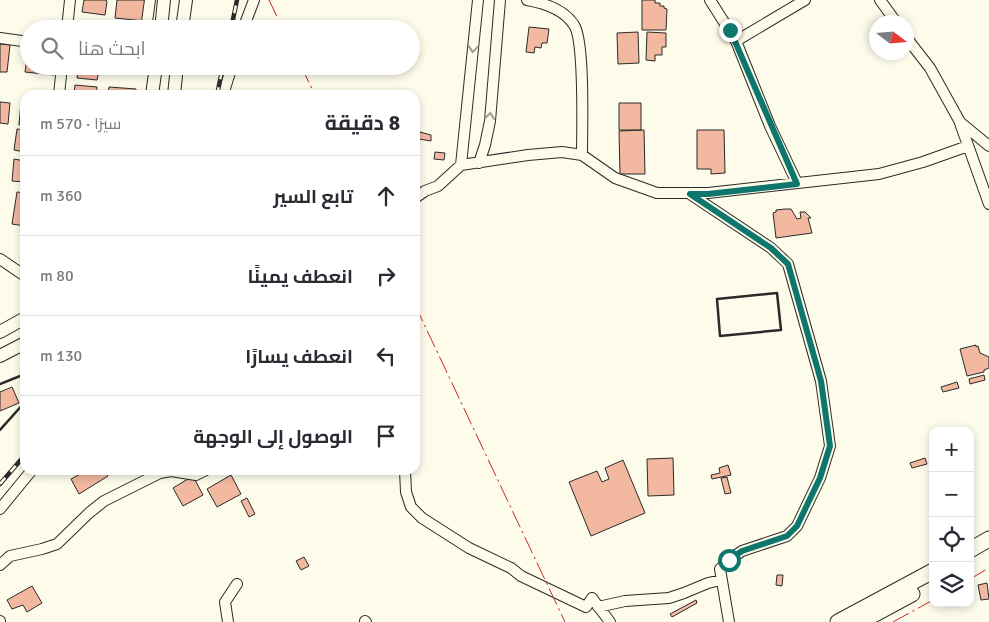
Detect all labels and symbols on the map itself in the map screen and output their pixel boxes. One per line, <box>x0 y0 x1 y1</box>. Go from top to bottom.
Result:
north arrow <box>869 15 914 60</box>
route end <box>719 19 742 42</box>
one-way arrow <box>468 45 479 53</box>
one-way arrow <box>484 111 495 119</box>
route start <box>718 549 741 572</box>

